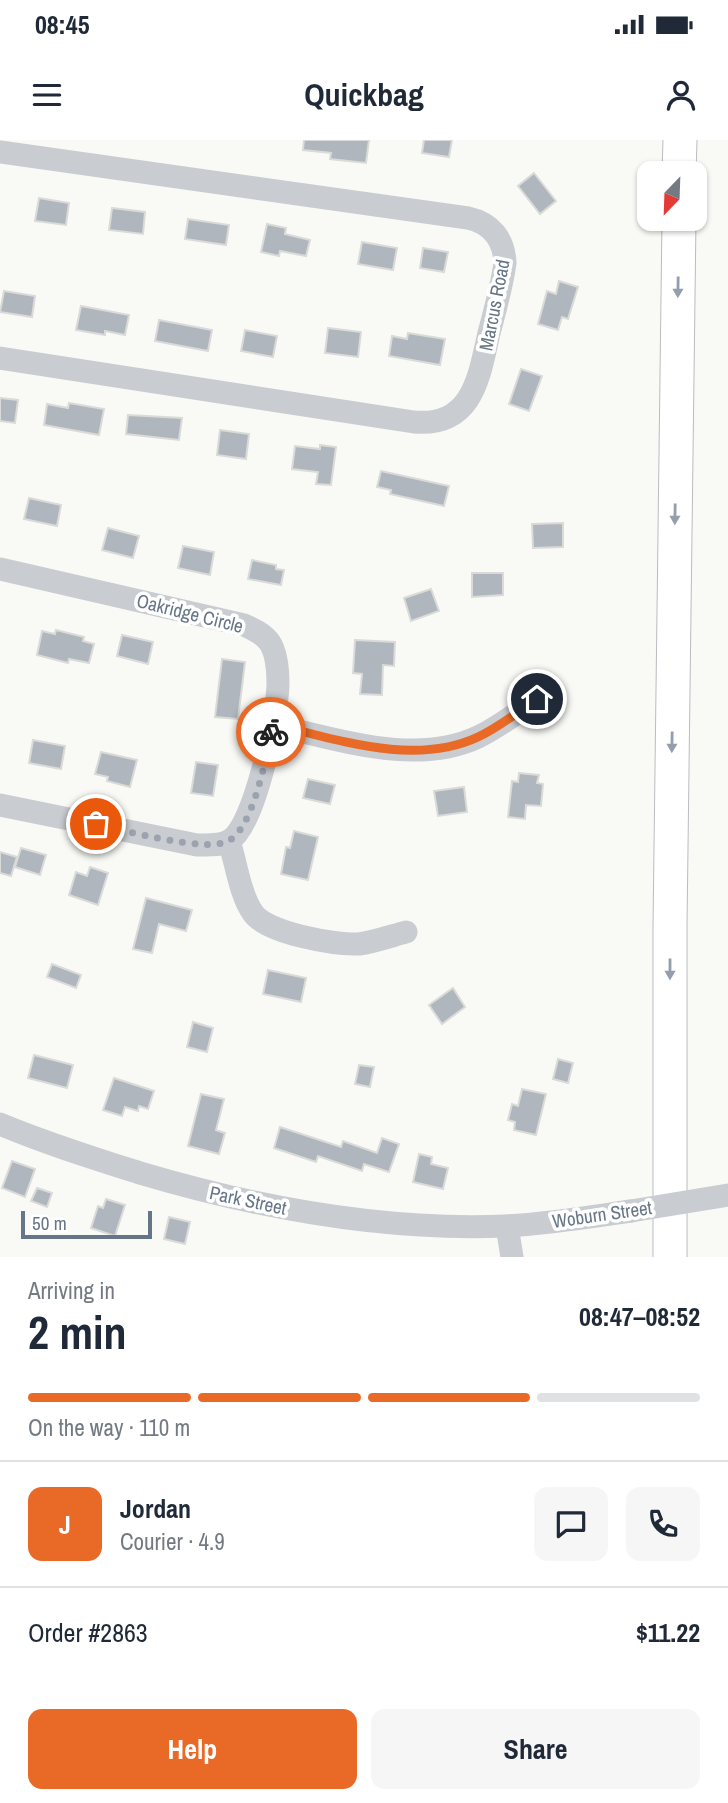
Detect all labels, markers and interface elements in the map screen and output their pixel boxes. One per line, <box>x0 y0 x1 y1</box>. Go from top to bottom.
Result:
text: 08:45 <box>35 7 90 42</box>
text: Quickbag <box>304 73 424 116</box>
icon: menu <box>28 76 66 114</box>
icon: person <box>662 76 700 114</box>
north arrow <box>637 161 707 231</box>
map controls <box>637 161 707 231</box>
street label: Marcus Road <box>472 257 516 353</box>
one-way arrow <box>672 276 684 298</box>
one-way arrow <box>669 504 681 526</box>
street label: Oakridge Circle <box>134 587 246 639</box>
pin <box>507 669 567 729</box>
icon: home <box>518 680 556 718</box>
courier <box>236 697 306 767</box>
icon: bike <box>252 713 290 751</box>
one-way arrow <box>666 731 678 753</box>
pin <box>66 794 126 854</box>
icon: bag <box>77 805 115 843</box>
one-way arrow <box>664 959 676 981</box>
street label: Park Street <box>207 1179 289 1221</box>
street label: Woburn Street <box>551 1194 654 1234</box>
scale bar <box>21 1208 152 1240</box>
text: 50 m <box>32 1210 67 1236</box>
text: Arriving in <box>28 1275 115 1306</box>
text: 08:47–08:52 <box>579 1299 700 1334</box>
text: 2 min <box>28 1301 127 1363</box>
text: On the way · 110 m <box>28 1412 190 1443</box>
button: chat <box>534 1487 608 1561</box>
button: phone <box>626 1487 700 1561</box>
text: Jordan <box>120 1491 191 1526</box>
text: J <box>59 1507 71 1542</box>
text: Courier · 4.9 <box>120 1526 225 1557</box>
text: Order #2863 <box>28 1615 148 1650</box>
text: $11.22 <box>636 1615 700 1650</box>
button: Help <box>28 1709 357 1789</box>
button: Share <box>371 1709 700 1789</box>

